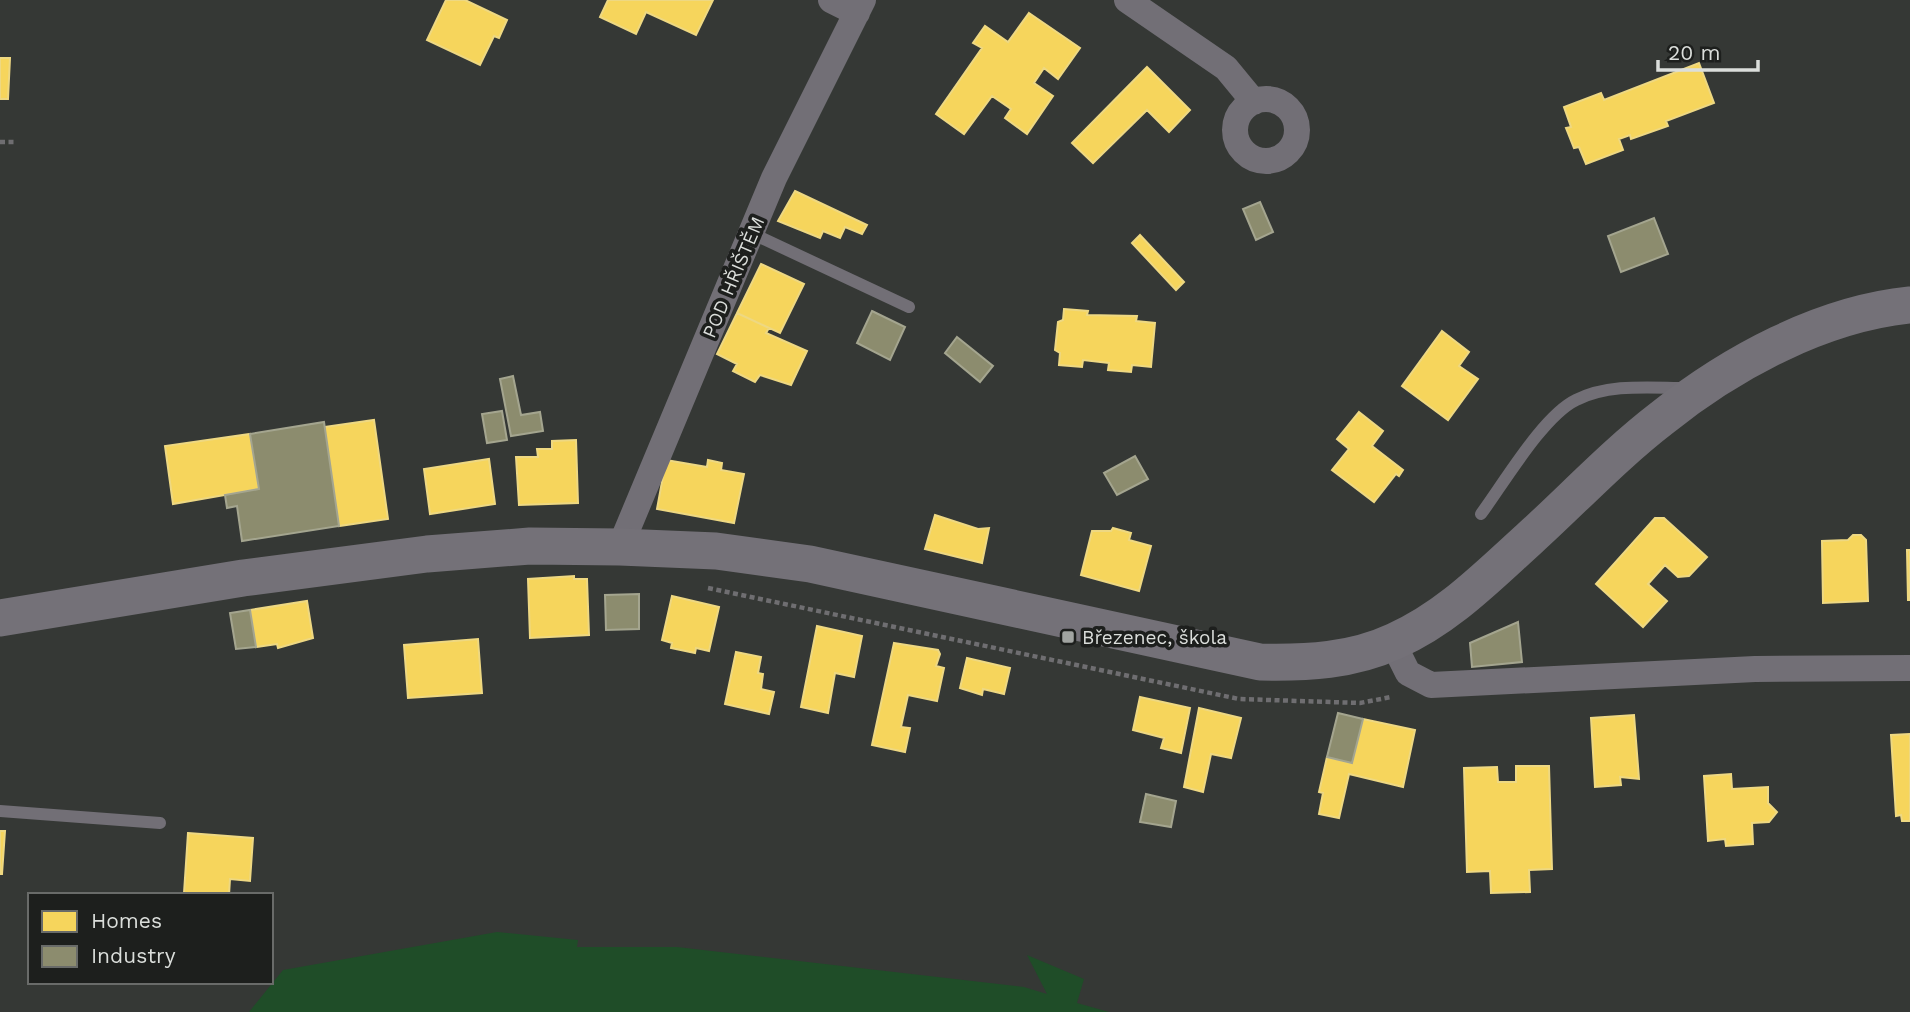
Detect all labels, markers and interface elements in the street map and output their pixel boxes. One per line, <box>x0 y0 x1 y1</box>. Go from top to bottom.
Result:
scale bar <box>1658 28 1758 72</box>
text: 20 m <box>1668 40 1720 65</box>
street label: POD HŘIŠTĚM <box>698 213 769 341</box>
place label: Březenec, škola <box>1082 626 1227 649</box>
marker: Březenec, škola <box>1060 629 1076 645</box>
legend <box>28 893 273 984</box>
text: Homes <box>91 908 162 933</box>
text: Industry <box>91 943 176 968</box>

